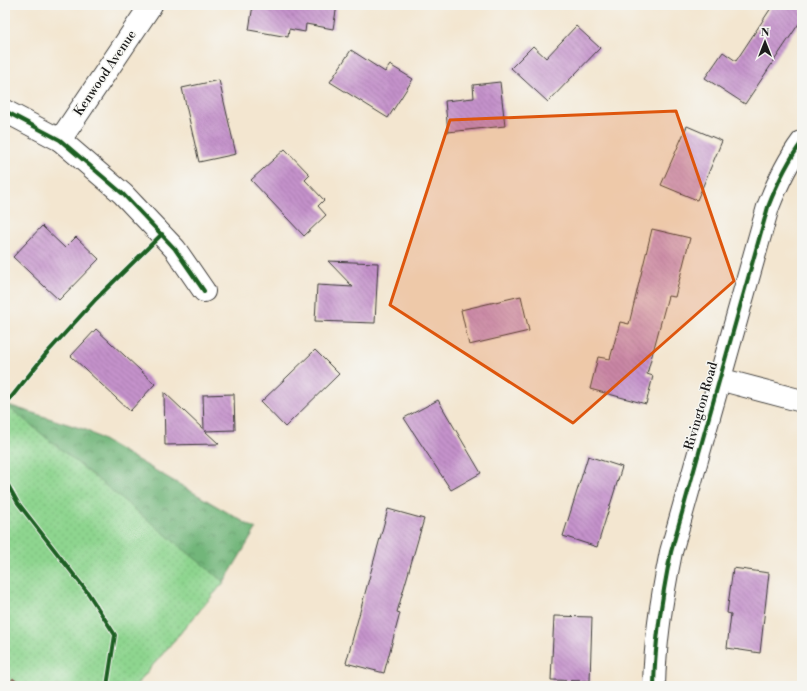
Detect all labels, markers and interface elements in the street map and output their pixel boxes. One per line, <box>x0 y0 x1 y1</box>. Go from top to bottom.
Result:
north arrow <box>745 22 785 62</box>
text: N <box>761 26 770 40</box>
street label: Kenwood Avenue <box>70 27 140 119</box>
street label: Rivington Road <box>681 360 721 452</box>

